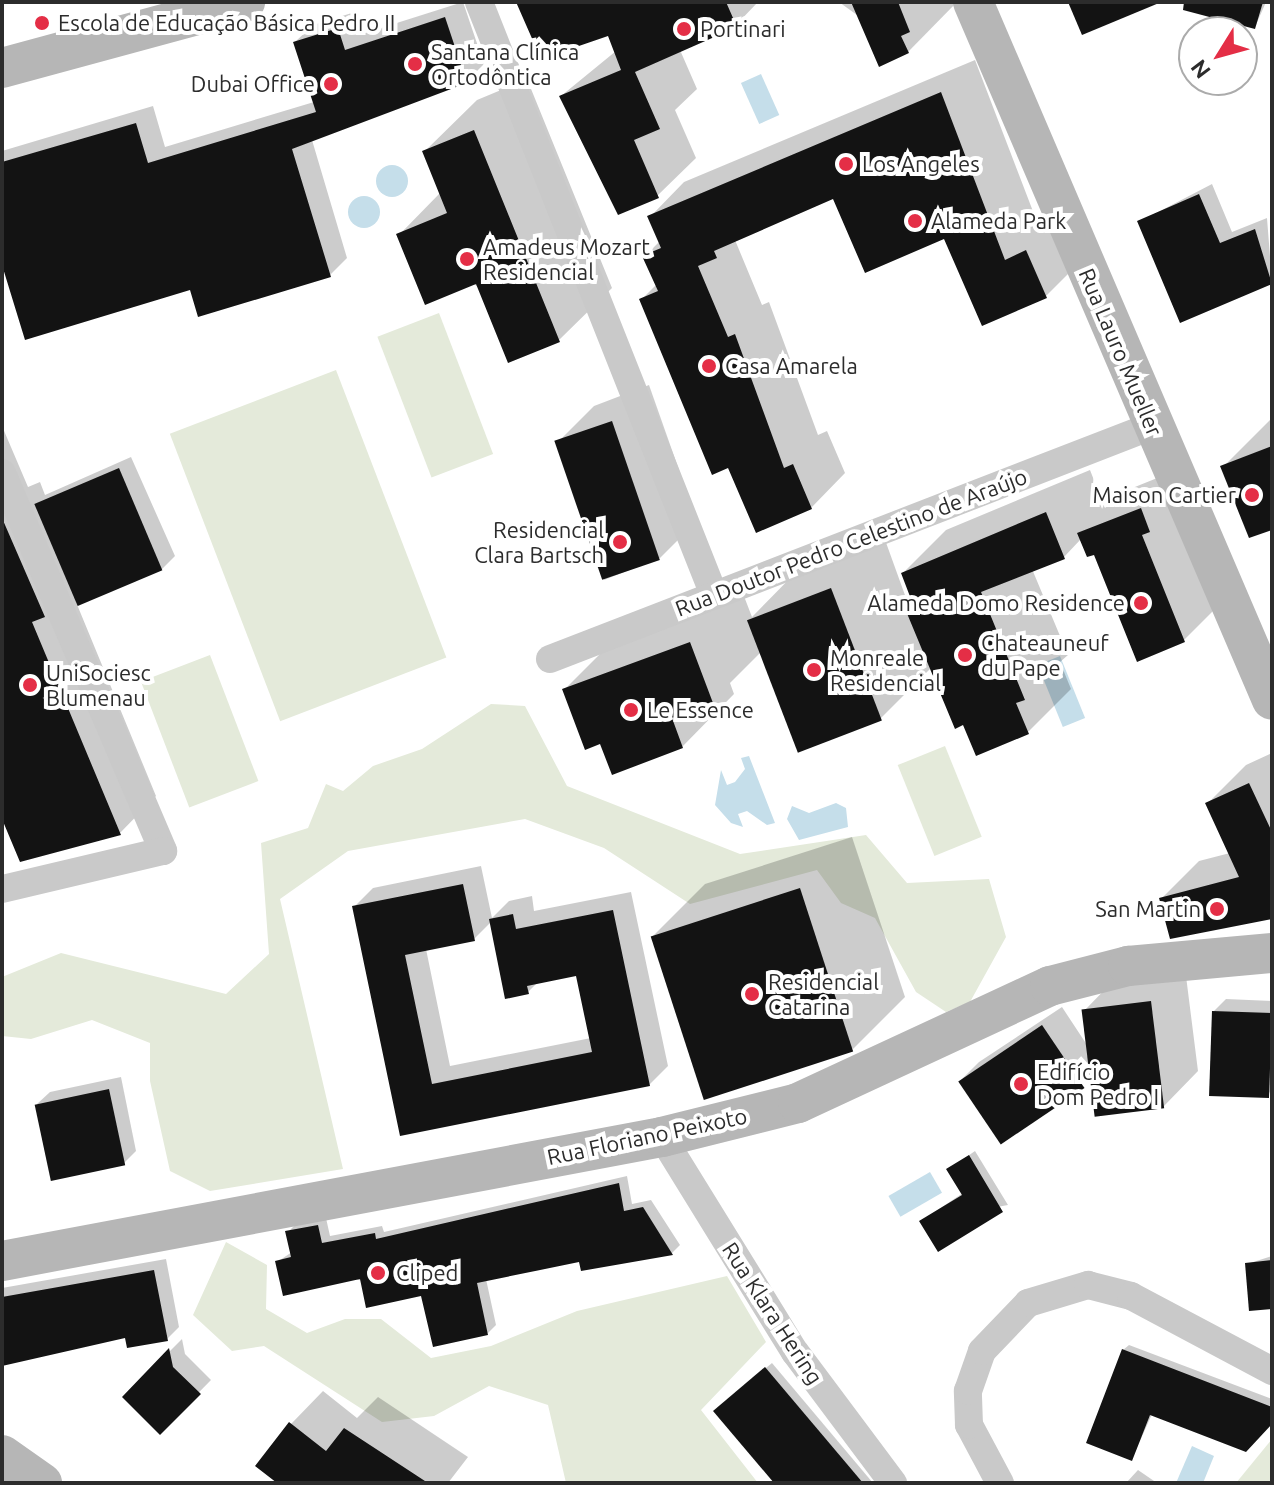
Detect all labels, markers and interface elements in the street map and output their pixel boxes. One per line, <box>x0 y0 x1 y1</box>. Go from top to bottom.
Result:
place label: Escola de Educação Básica Pedro II <box>58 10 395 36</box>
marker: Escola de Educação Básica Pedro II <box>33 14 51 32</box>
place label: Portinari <box>700 16 786 42</box>
north arrow <box>1178 16 1258 96</box>
marker: Portinari <box>675 20 693 38</box>
place label: Santana Clínica Ortodôntica <box>431 38 579 90</box>
marker: Santana Clínica Ortodôntica <box>406 55 424 73</box>
text: N <box>1185 55 1215 84</box>
place label: Dubai Office <box>191 71 315 97</box>
marker: Dubai Office <box>322 75 340 93</box>
place label: Los Angeles <box>862 151 980 177</box>
marker: Los Angeles <box>837 155 855 173</box>
place label: Alameda Park <box>931 208 1066 234</box>
marker: Alameda Park <box>906 212 924 230</box>
place label: Amadeus Mozart Residencial <box>483 233 650 284</box>
marker: Amadeus Mozart Residencial <box>458 250 476 268</box>
street label: Rua Lauro Mueller <box>1074 264 1168 440</box>
place label: Casa Amarela <box>725 353 858 379</box>
marker: Casa Amarela <box>700 357 718 375</box>
street label: Rua Doutor Pedro Celestino de Araújo <box>671 463 1031 621</box>
place label: Maison Cartier <box>1093 482 1236 508</box>
marker: Maison Cartier <box>1243 486 1261 504</box>
place label: Residencial Clara Bartsch <box>474 516 604 568</box>
marker: Residencial Clara Bartsch <box>611 533 629 551</box>
place label: Alameda Domo Residence <box>867 590 1125 616</box>
marker: Alameda Domo Residence <box>1132 594 1150 612</box>
place label: Chateauneuf du Pape <box>981 629 1109 680</box>
place label: Monreale Residencial <box>830 644 941 696</box>
marker: Chateauneuf du Pape <box>956 646 974 664</box>
place label: UniSociesc Blumenau <box>46 659 151 710</box>
marker: Monreale Residencial <box>805 661 823 679</box>
marker: UniSociesc Blumenau <box>21 676 39 694</box>
place label: Le Essence <box>647 697 754 723</box>
marker: Le Essence <box>622 701 640 719</box>
place label: San Martin <box>1095 896 1201 922</box>
marker: San Martin <box>1208 900 1226 918</box>
place label: Residencial Catarina <box>768 968 879 1020</box>
marker: Residencial Catarina <box>743 985 761 1003</box>
place label: Edifício Dom Pedro I <box>1037 1058 1159 1110</box>
marker: Edifício Dom Pedro I <box>1012 1075 1030 1093</box>
street label: Rua Floriano Peixoto <box>545 1102 749 1170</box>
street label: Rua Klara Hering <box>717 1237 829 1389</box>
place label: Cliped <box>396 1260 458 1286</box>
marker: Cliped <box>367 1262 389 1284</box>

